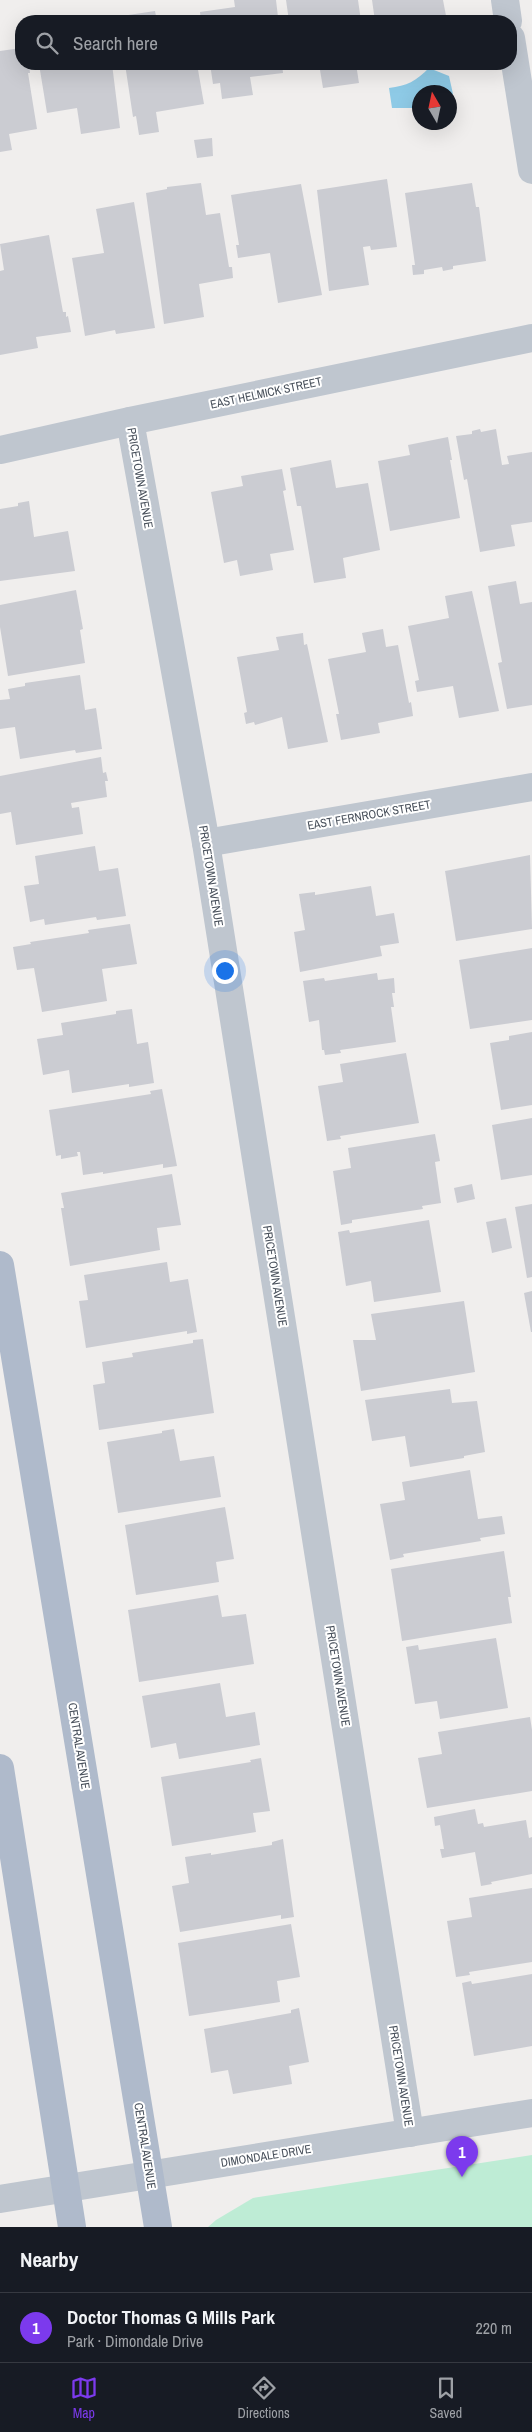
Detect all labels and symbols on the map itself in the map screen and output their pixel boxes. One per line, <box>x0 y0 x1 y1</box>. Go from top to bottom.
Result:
north arrow <box>412 85 457 130</box>
street label: EAST HELMICK STREET <box>209 373 323 413</box>
street label: PRICETOWN AVENUE <box>123 426 157 530</box>
street label: EAST FERNROCK STREET <box>306 796 432 834</box>
street label: PRICETOWN AVENUE <box>195 824 227 928</box>
your location <box>212 958 238 984</box>
street label: PRICETOWN AVENUE <box>259 1224 291 1328</box>
street label: PRICETOWN AVENUE <box>322 1624 354 1728</box>
street label: CENTRAL AVENUE <box>64 1702 94 1790</box>
street label: PRICETOWN AVENUE <box>385 2024 417 2128</box>
street label: CENTRAL AVENUE <box>130 2102 160 2190</box>
pin: 1 <box>446 2136 478 2177</box>
street label: DIMONDALE DRIVE <box>220 2141 312 2171</box>

